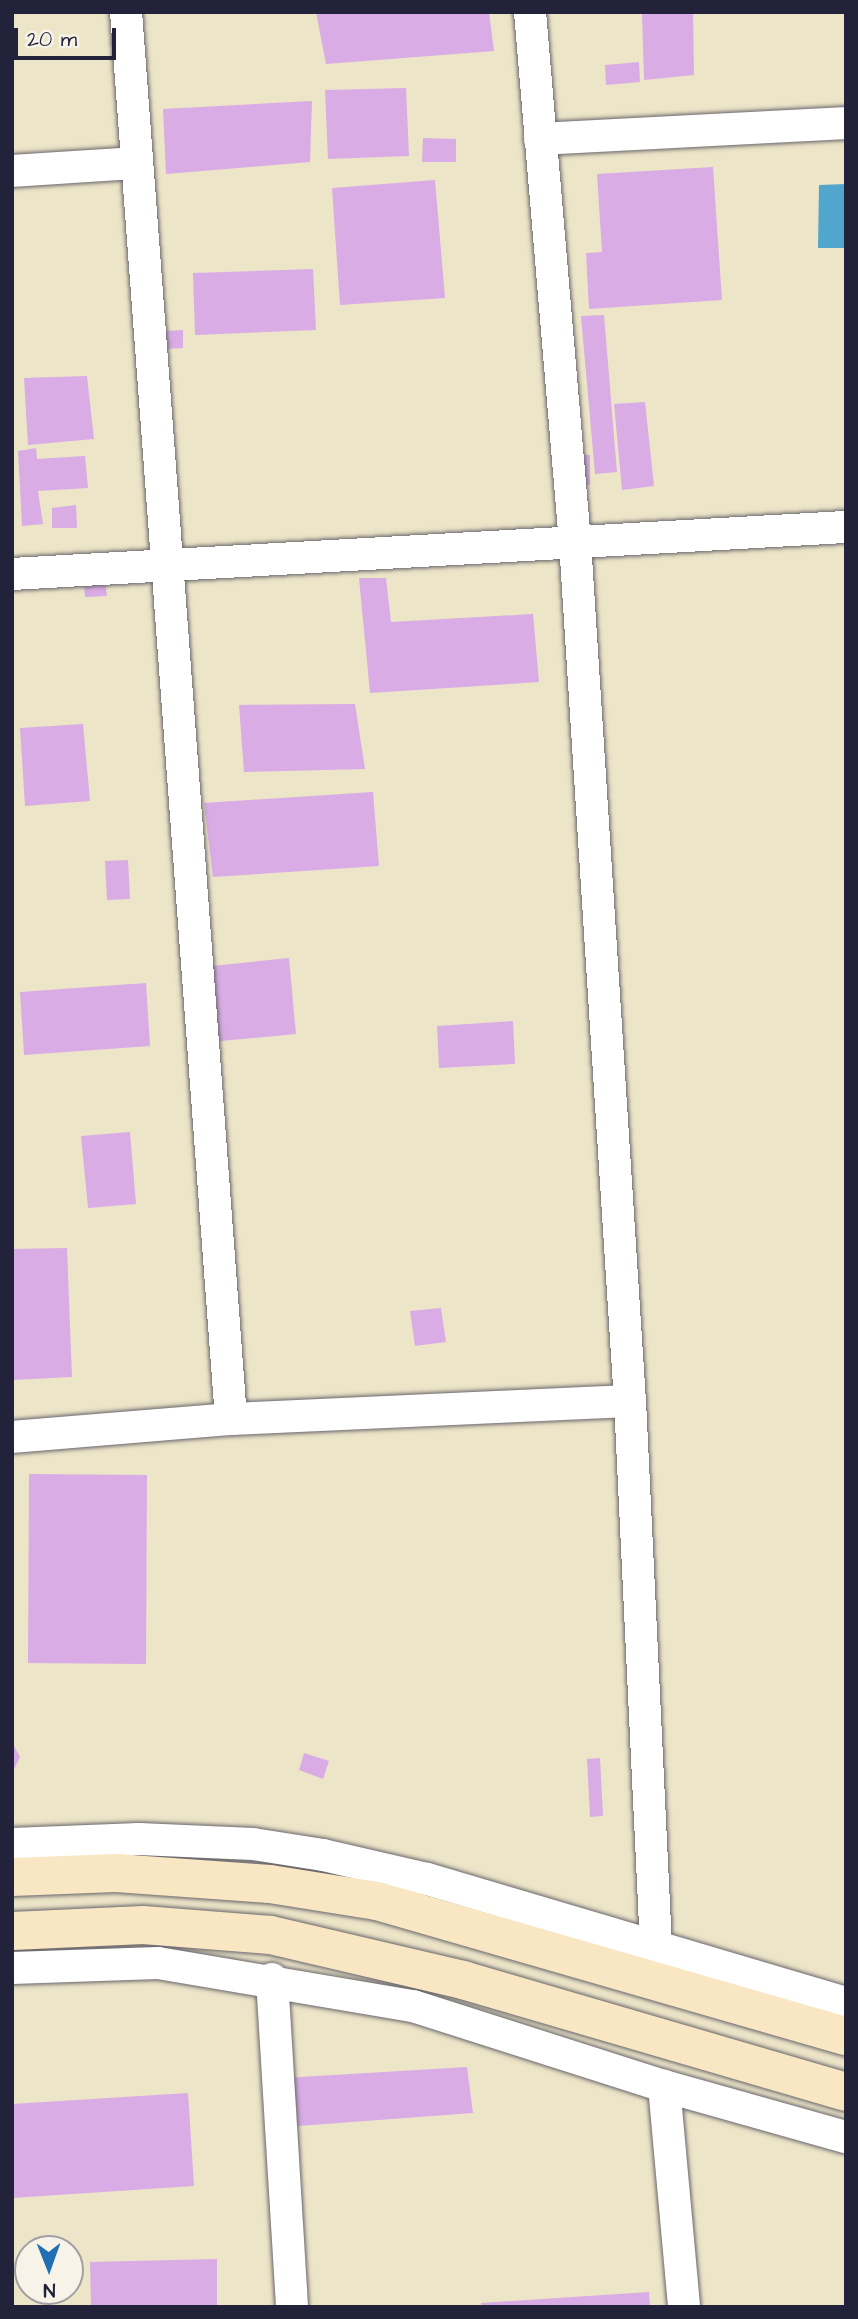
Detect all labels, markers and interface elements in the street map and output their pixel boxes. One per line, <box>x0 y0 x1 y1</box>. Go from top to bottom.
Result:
scale bar <box>18 14 119 58</box>
text: 20 m <box>27 25 77 54</box>
north arrow <box>14 2235 84 2305</box>
text: N <box>43 2276 56 2303</box>

